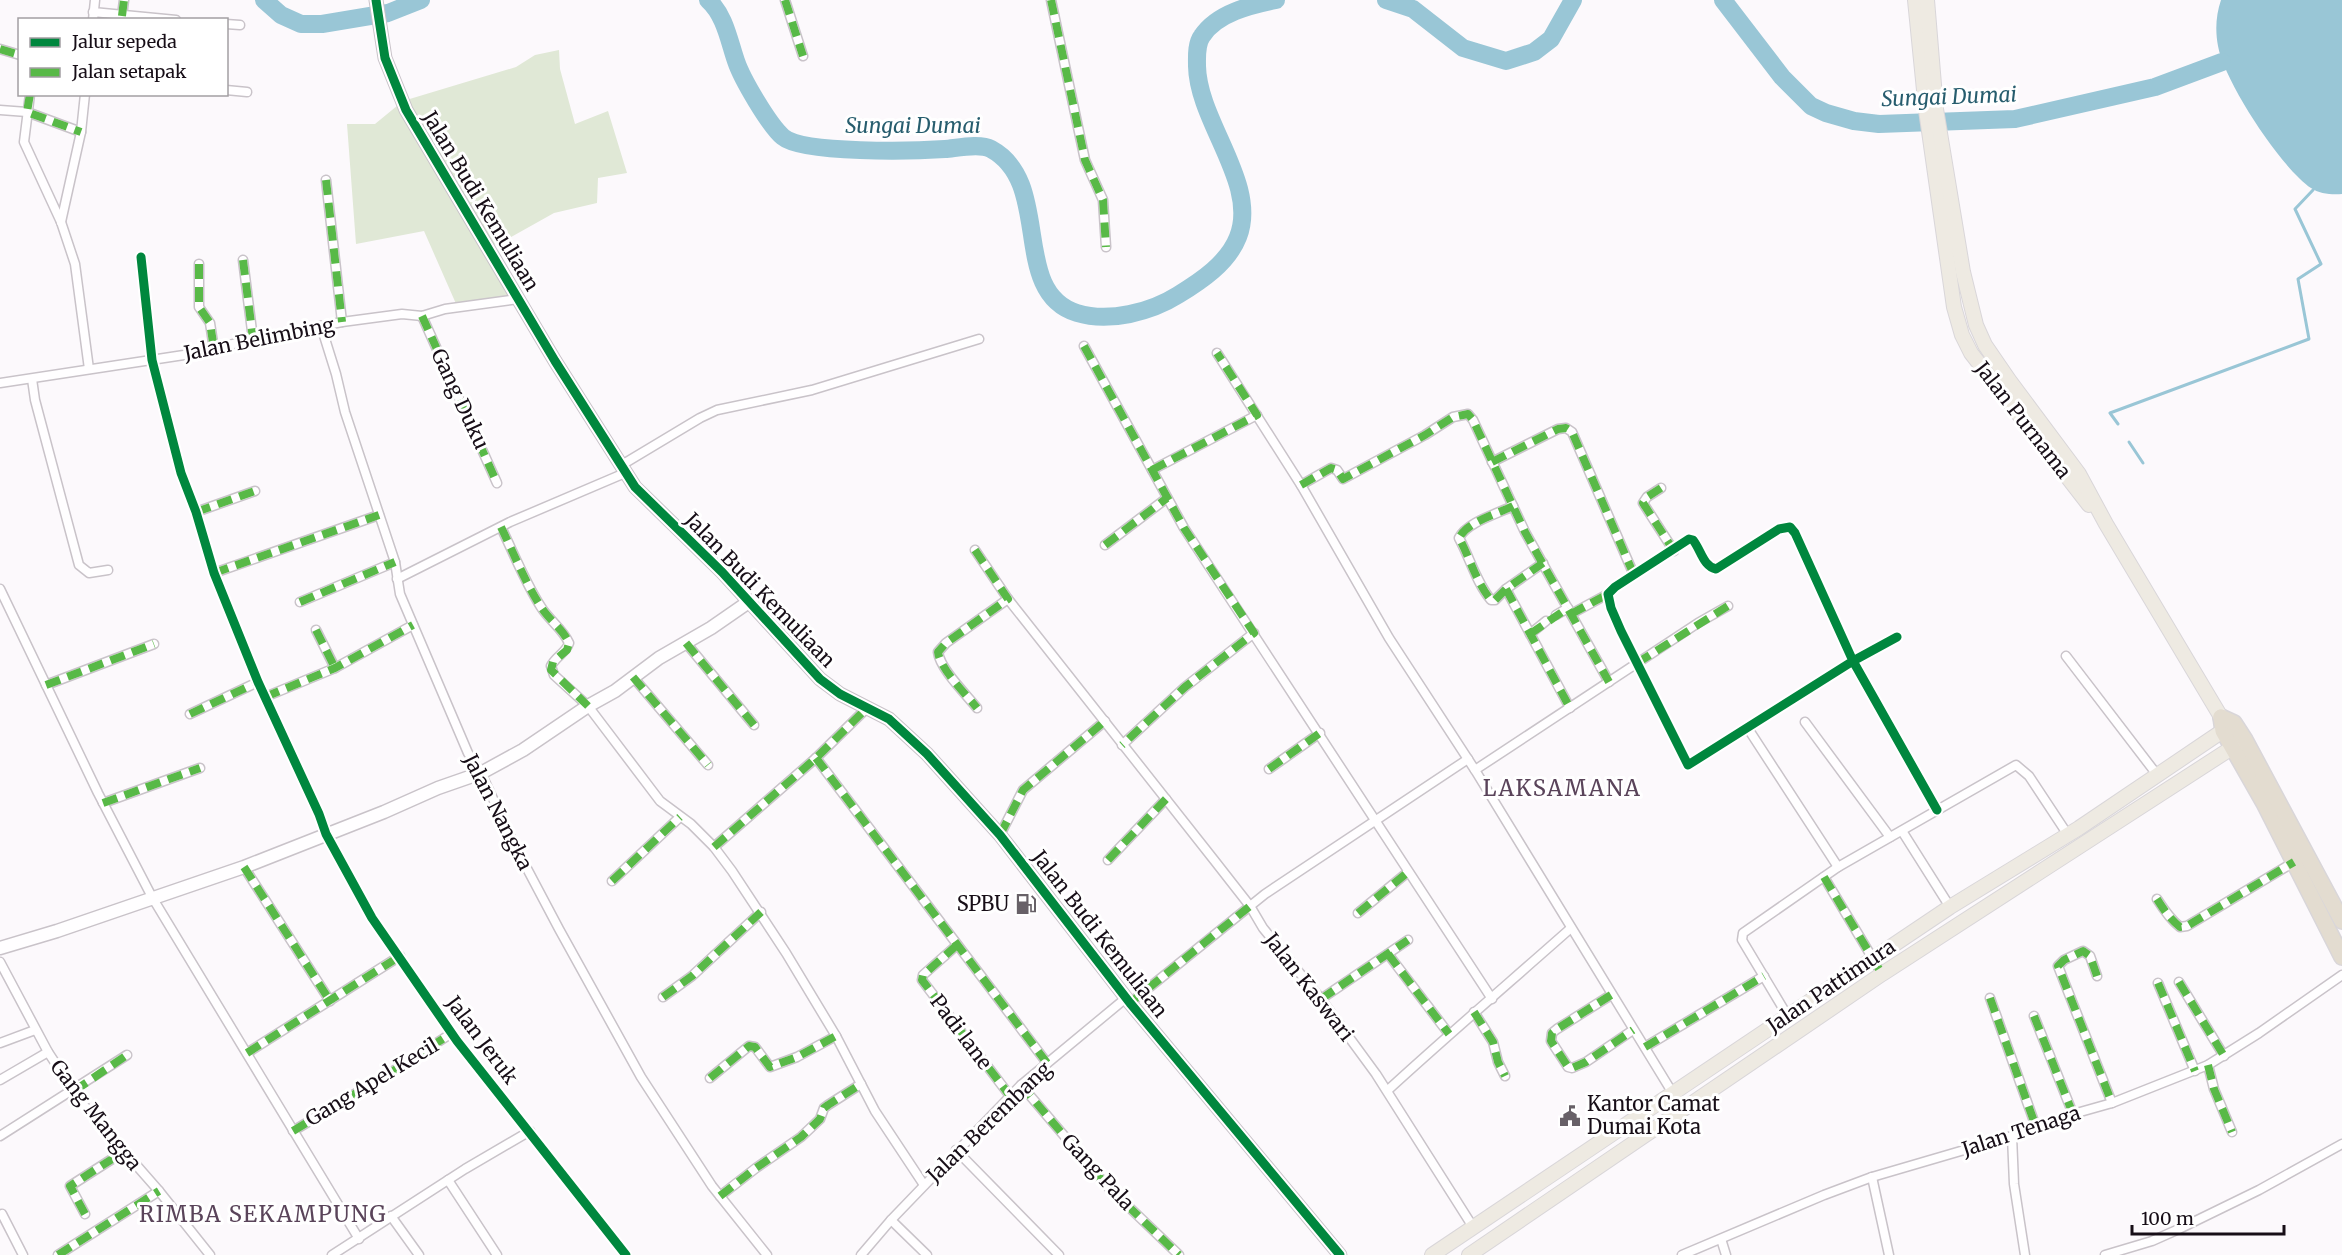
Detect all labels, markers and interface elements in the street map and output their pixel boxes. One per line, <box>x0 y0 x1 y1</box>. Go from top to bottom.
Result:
legend <box>18 18 228 96</box>
text: Jalur sepeda <box>71 30 177 53</box>
text: Jalan setapak <box>71 60 187 83</box>
water label: Sungai Dumai <box>1881 81 2017 112</box>
street label: Jalan Budi Kemuliaan <box>417 105 545 295</box>
water label: Sungai Dumai <box>845 112 981 139</box>
street label: Jalan Belimbing <box>181 312 336 366</box>
street label: Gang Duku <box>426 345 495 453</box>
street label: Jalan Purnama <box>1969 355 2077 483</box>
street label: Jalan Budi Kemuliaan <box>679 506 841 672</box>
street label: Jalan Nangka <box>458 749 539 874</box>
district label: LAKSAMANA <box>1483 774 1641 802</box>
street label: Jalan Budi Kemuliaan <box>1027 844 1174 1022</box>
place label: SPBU <box>957 891 1009 916</box>
fuel station icon: SPBU <box>1014 892 1038 916</box>
street label: Jalan Kaswari <box>1259 927 1359 1046</box>
street label: Jalan Pattimura <box>1761 933 1900 1038</box>
street label: Padi lane <box>925 989 998 1074</box>
street label: Jalan Jeruk <box>441 990 524 1089</box>
street label: Gang Apel Kecil <box>301 1032 443 1131</box>
street label: Gang Mangga <box>45 1054 148 1175</box>
street label: Jalan Berembang <box>920 1056 1056 1188</box>
place label: Kantor Camat Dumai Kota <box>1587 1091 1720 1139</box>
street label: Jalan Tenaga <box>1958 1100 2083 1162</box>
public building icon: Kantor Camat Dumai Kota <box>1558 1104 1582 1128</box>
street label: Gang Pala <box>1057 1128 1140 1215</box>
scale bar <box>2132 1198 2284 1236</box>
district label: RIMBA SEKAMPUNG <box>139 1200 387 1228</box>
text: 100 m <box>2141 1207 2194 1230</box>

